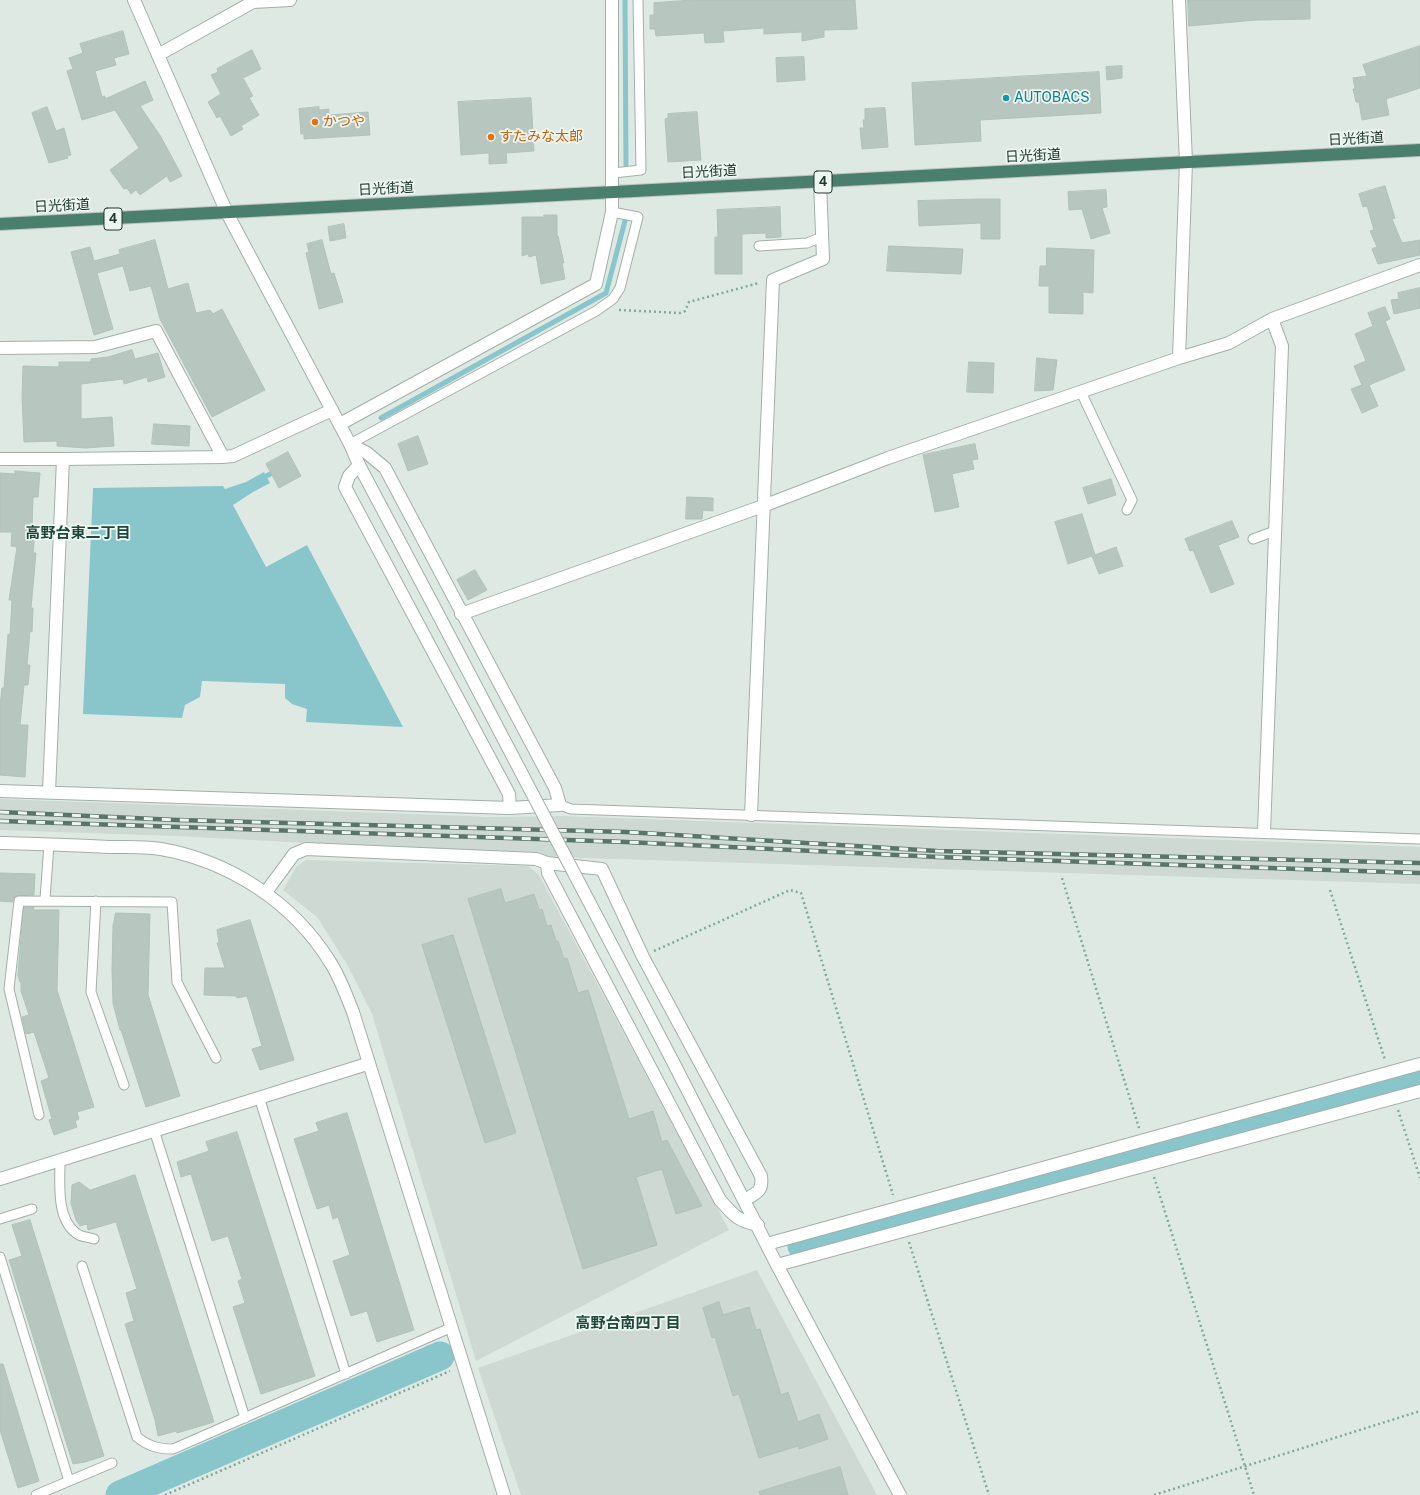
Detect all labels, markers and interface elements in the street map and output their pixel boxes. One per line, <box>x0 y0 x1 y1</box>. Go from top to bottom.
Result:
place label: AUTOBACS <box>1014 90 1090 106</box>
marker: AUTOBACS <box>1001 93 1011 103</box>
place label: かつや <box>323 114 365 130</box>
marker: かつや <box>310 117 320 127</box>
place label: すたみな太郎 <box>499 129 583 145</box>
street label: 日光街道 <box>1328 129 1384 149</box>
marker: すたみな太郎 <box>486 132 496 142</box>
street label: 日光街道 <box>1005 146 1061 166</box>
street label: 日光街道 <box>681 162 737 182</box>
road number: 4 <box>814 171 832 193</box>
street label: 日光街道 <box>358 179 414 199</box>
street label: 日光街道 <box>34 196 90 216</box>
road number: 4 <box>104 208 122 230</box>
district label: 高野台東二丁目 <box>26 524 130 542</box>
district label: 高野台南四丁目 <box>576 1314 680 1332</box>

